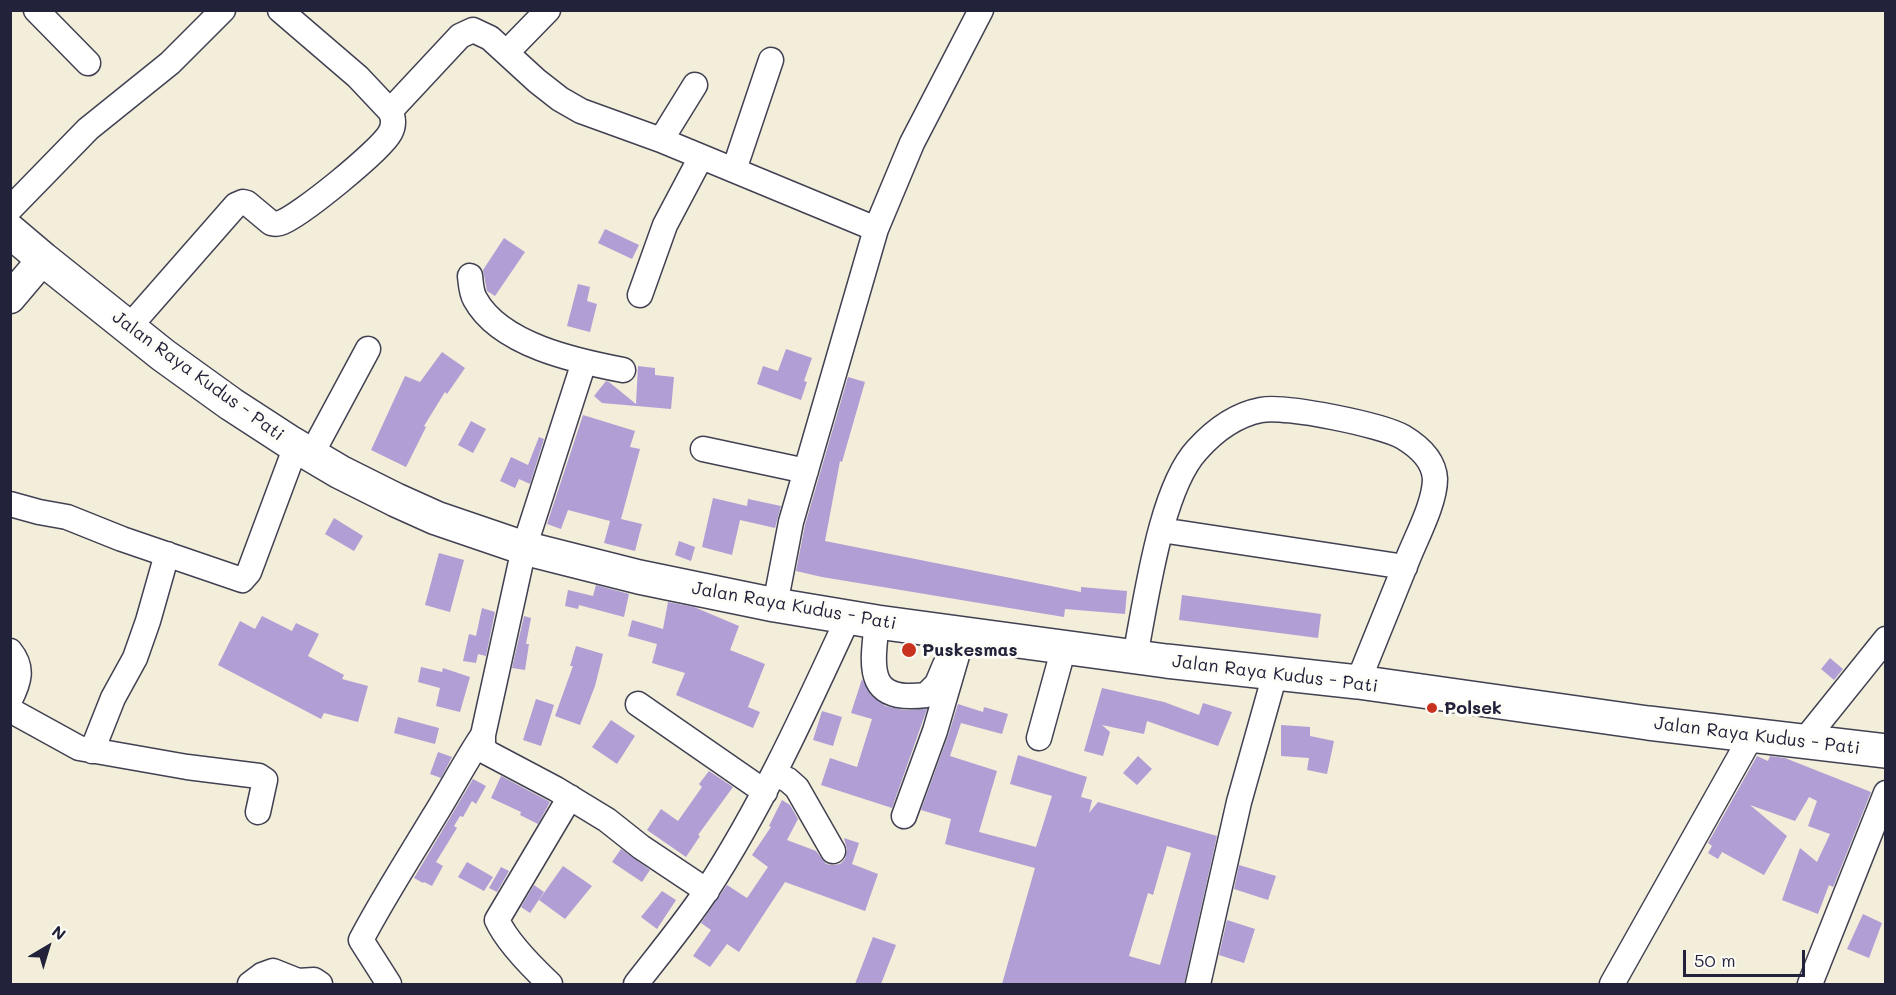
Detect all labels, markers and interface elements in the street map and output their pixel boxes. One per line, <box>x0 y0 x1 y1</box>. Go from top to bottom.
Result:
street label: Jalan Raya Kudus - Pati <box>108 306 288 446</box>
street label: Jalan Raya Kudus - Pati <box>690 577 898 635</box>
place label: Puskesmas <box>922 639 1018 661</box>
marker: Puskesmas <box>900 641 918 659</box>
street label: Jalan Raya Kudus - Pati <box>1171 651 1379 697</box>
place label: Polsek <box>1444 697 1502 719</box>
marker: Polsek <box>1425 701 1439 715</box>
street label: Jalan Raya Kudus - Pati <box>1653 713 1861 759</box>
north arrow <box>18 917 78 977</box>
text: N <box>48 920 71 944</box>
scale bar <box>1686 938 1808 976</box>
text: 50 m <box>1694 948 1736 972</box>

